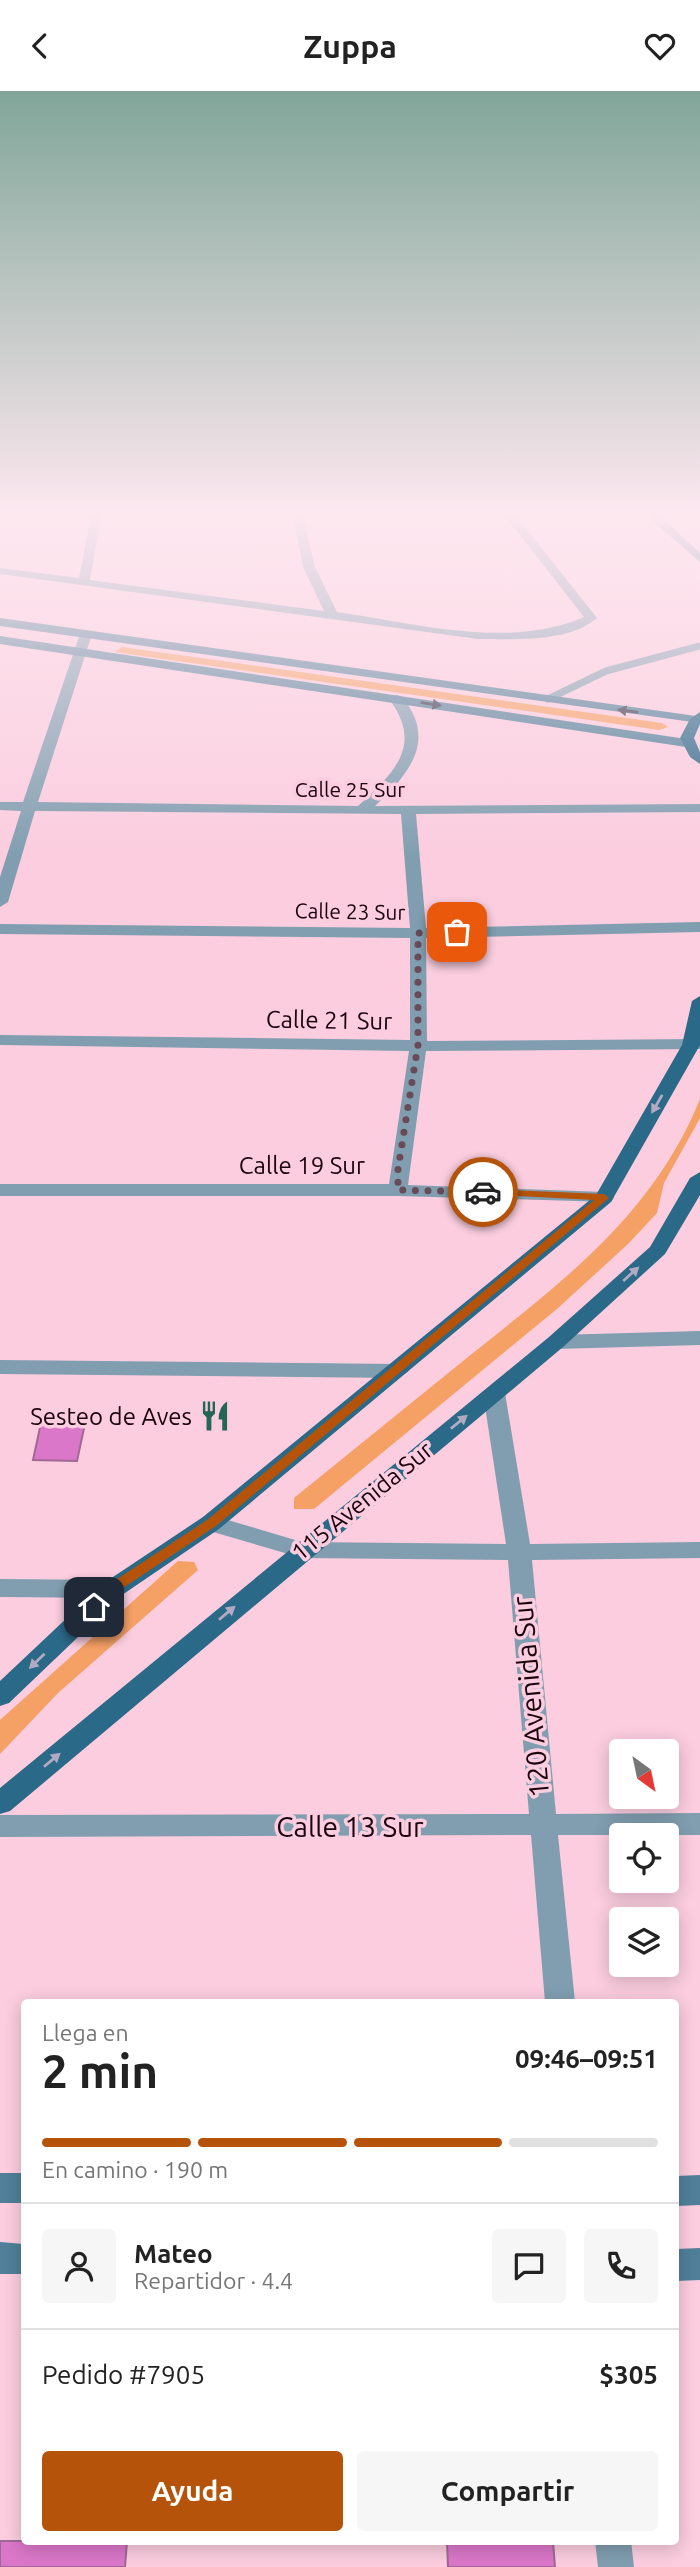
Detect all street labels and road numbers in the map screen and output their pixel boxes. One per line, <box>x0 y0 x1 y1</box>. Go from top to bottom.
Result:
street label: Calle 25 Sur <box>295 777 405 801</box>
street label: Calle 23 Sur <box>295 898 406 924</box>
street label: Calle 21 Sur <box>266 1005 392 1035</box>
street label: Calle 19 Sur <box>239 1152 365 1179</box>
street label: 115 Avenida Sur <box>286 1436 438 1566</box>
street label: 120 Avenida Sur <box>506 1595 554 1799</box>
street label: Calle 13 Sur <box>276 1811 424 1842</box>

